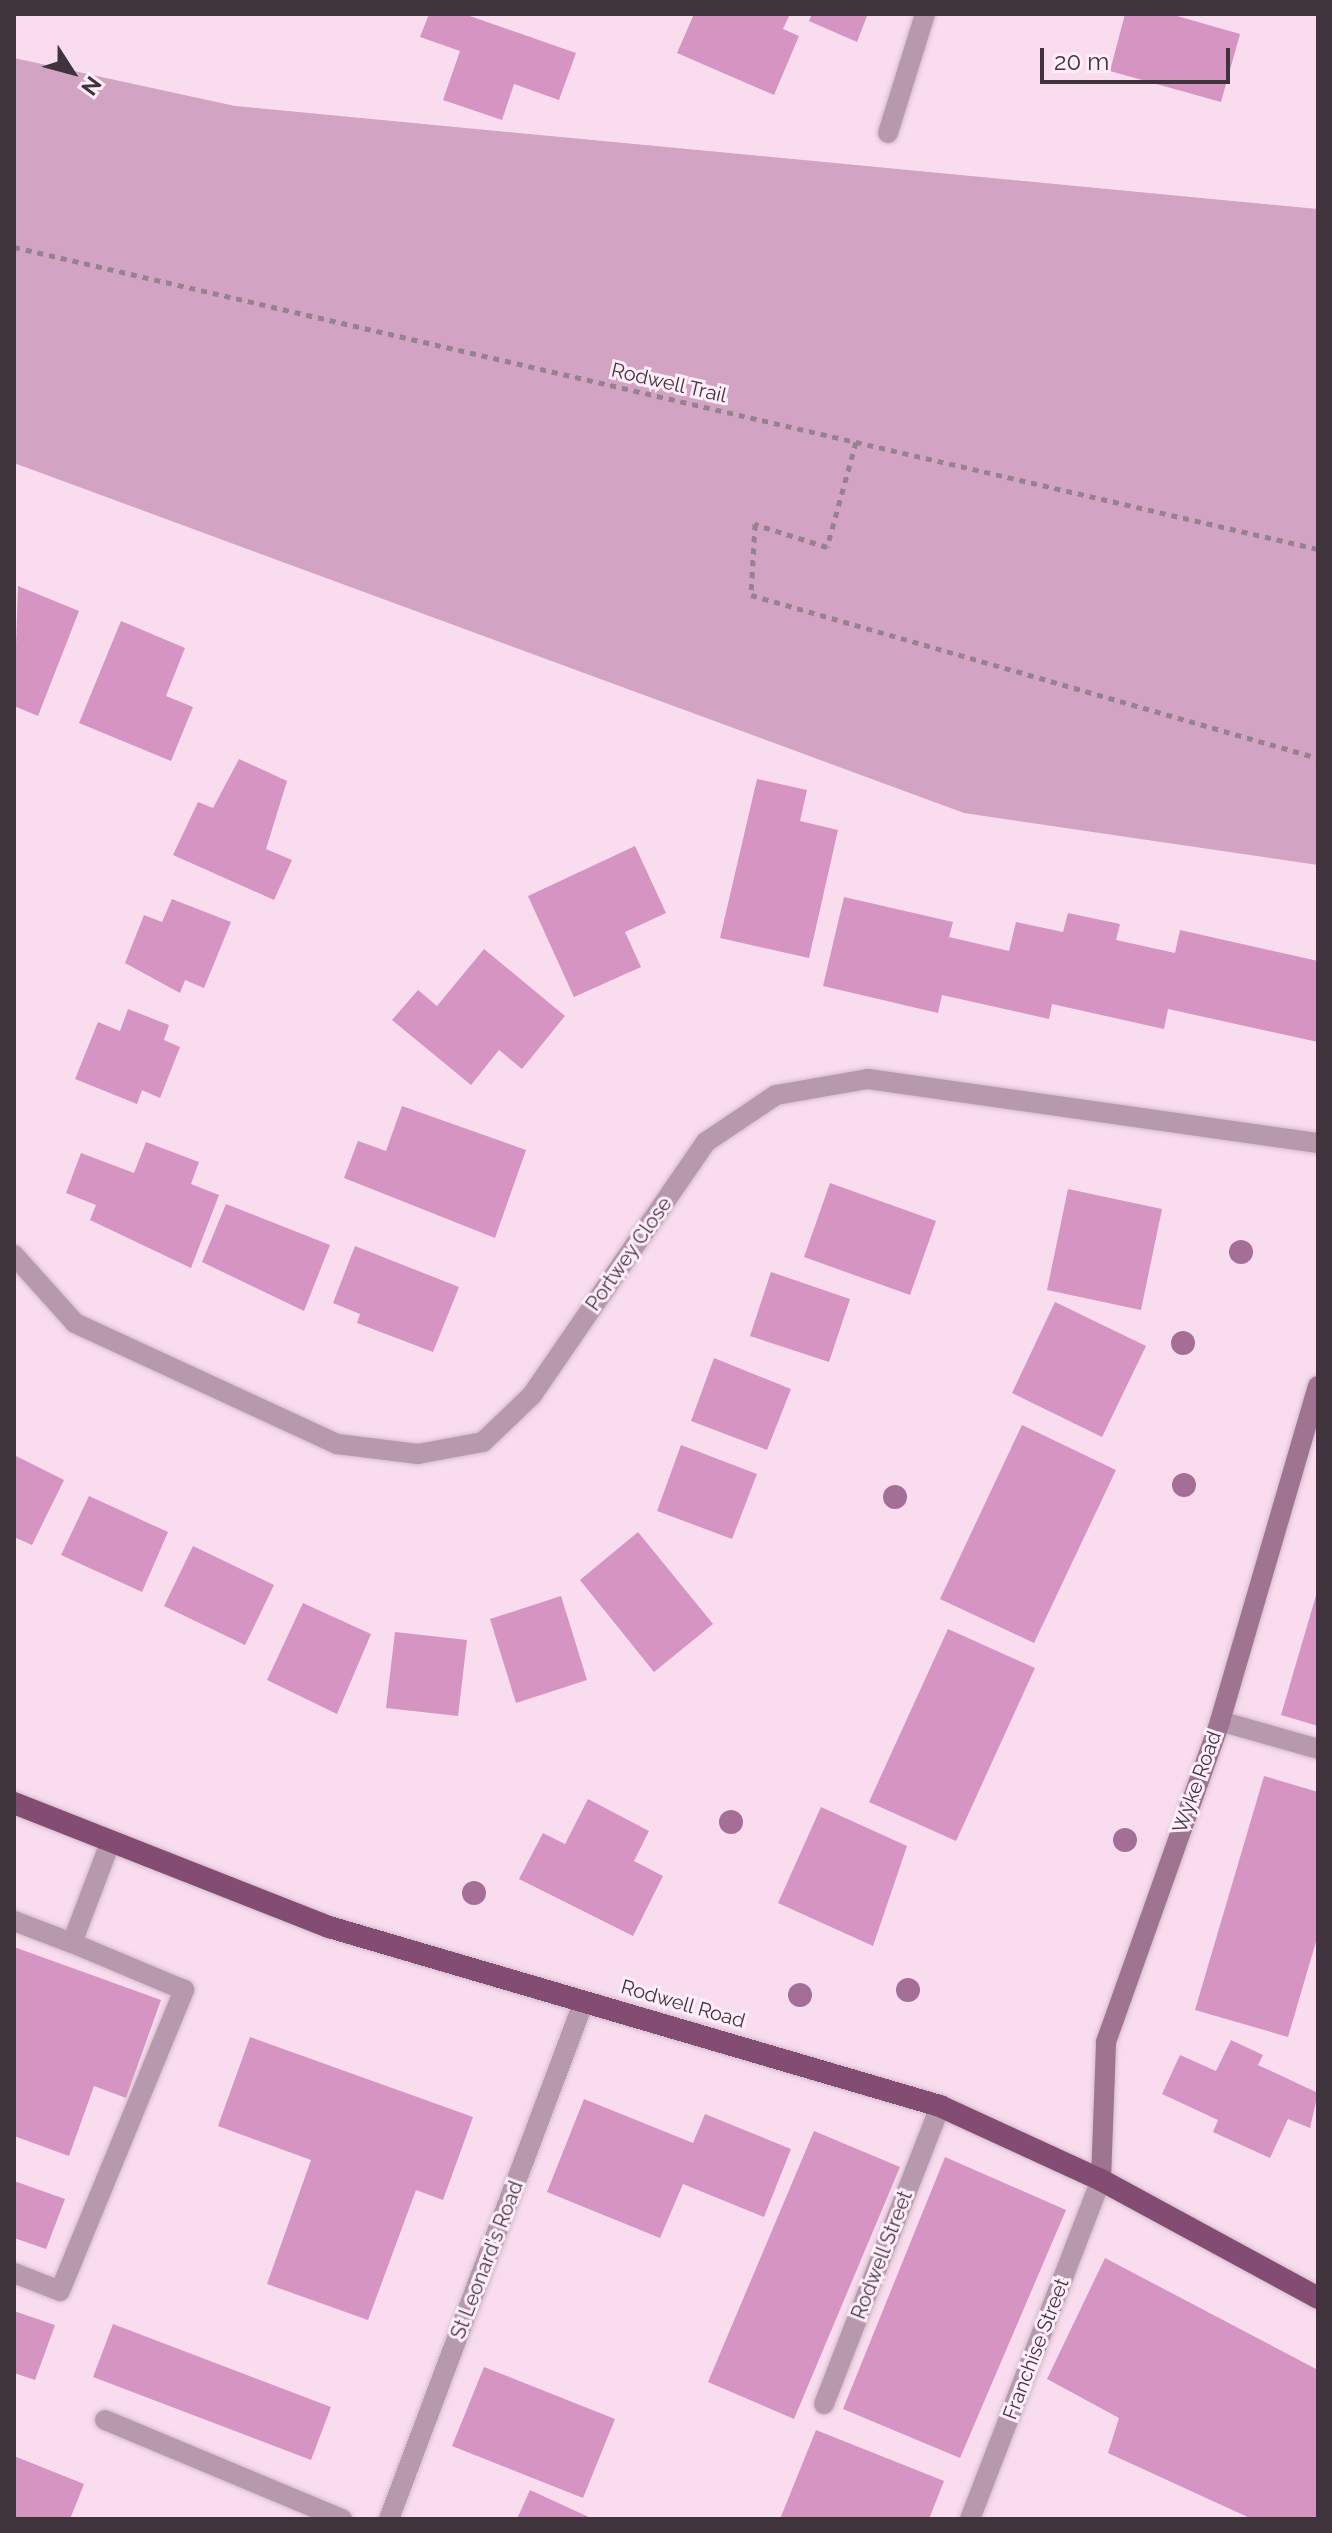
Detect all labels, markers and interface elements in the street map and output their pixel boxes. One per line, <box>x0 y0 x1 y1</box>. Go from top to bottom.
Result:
north arrow <box>32 32 112 112</box>
scale bar <box>1044 32 1234 82</box>
text: 20 m <box>1054 47 1109 76</box>
text: N <box>76 72 107 101</box>
street label: Rodwell Trail <box>608 358 730 408</box>
street label: Portwey Close <box>581 1192 677 1316</box>
street label: Wyke Road <box>1168 1728 1226 1836</box>
street label: Rodwell Road <box>618 1975 748 2033</box>
street label: St Leonard's Road <box>446 2178 528 2342</box>
street label: Rodwell Street <box>846 2187 918 2323</box>
street label: Franchise Street <box>998 2275 1074 2423</box>

